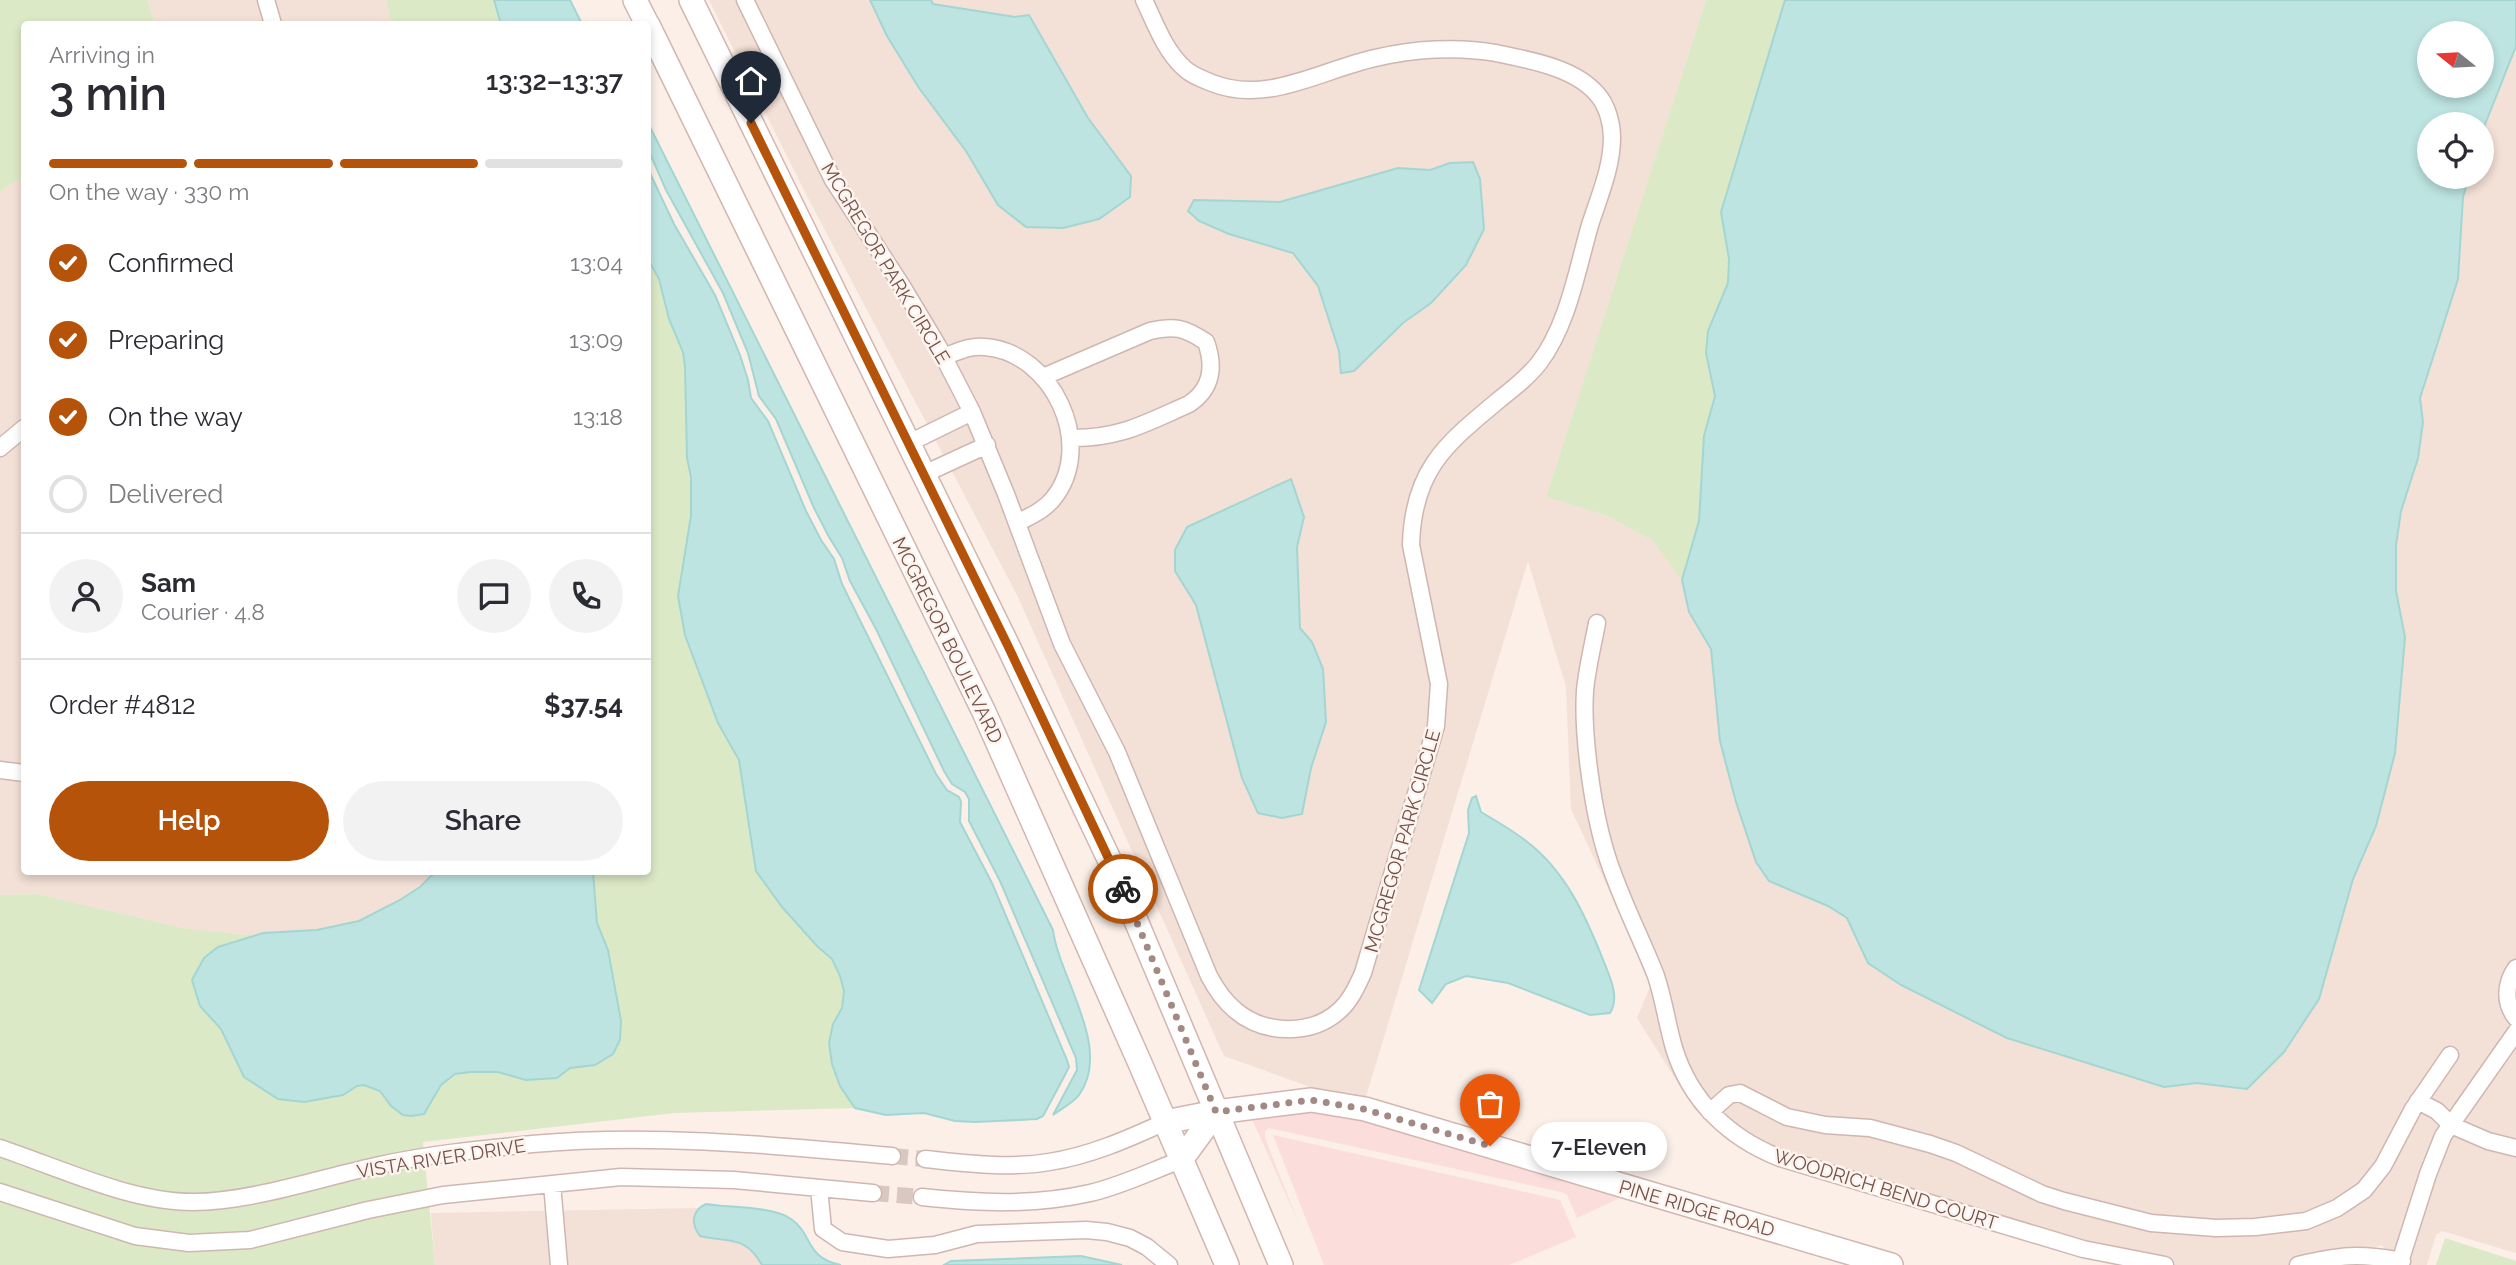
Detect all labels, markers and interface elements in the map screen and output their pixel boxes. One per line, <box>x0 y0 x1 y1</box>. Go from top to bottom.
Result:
north arrow <box>2417 21 2494 98</box>
map controls <box>2417 21 2494 189</box>
text: Arriving in <box>49 41 155 68</box>
pin <box>721 51 781 123</box>
icon: home <box>732 62 770 100</box>
text: 13:32–13:37 <box>486 66 623 96</box>
text: 3 min <box>49 67 167 121</box>
button: locate <box>2417 112 2494 189</box>
street label: MCGREGOR PARK CIRCLE <box>817 158 955 368</box>
text: On the way · 330 m <box>49 178 249 205</box>
icon: check <box>49 244 87 282</box>
text: Confirmed <box>108 248 234 278</box>
text: 13:04 <box>570 249 623 276</box>
icon: check <box>49 321 87 359</box>
text: Preparing <box>108 325 224 355</box>
text: 13:09 <box>569 326 623 353</box>
icon: check <box>49 398 87 436</box>
text: On the way <box>108 402 243 432</box>
text: 13:18 <box>573 403 623 430</box>
text: Delivered <box>108 479 223 509</box>
street label: MCGREGOR BOULEVARD <box>888 533 1008 747</box>
button: person <box>49 559 123 633</box>
button: chat <box>457 559 531 633</box>
button: phone <box>549 559 623 633</box>
text: Sam <box>141 568 196 598</box>
text: Courier · 4.8 <box>141 598 265 625</box>
text: Order #4812 <box>49 690 195 720</box>
text: $37.54 <box>544 690 623 720</box>
street label: MCGREGOR PARK CIRCLE <box>1360 727 1444 955</box>
button: Help <box>49 781 329 861</box>
button: Share <box>343 781 623 861</box>
courier <box>1088 854 1158 924</box>
icon: bike <box>1104 870 1142 908</box>
pin <box>1460 1074 1520 1146</box>
icon: bag <box>1471 1085 1509 1123</box>
callout: 7-Eleven <box>1532 1122 1668 1170</box>
text: 7-Eleven <box>1551 1133 1647 1160</box>
street label: VISTA RIVER DRIVE <box>355 1134 527 1182</box>
street label: WOODRICH BEND COURT <box>1771 1144 2001 1234</box>
street label: PINE RIDGE ROAD <box>1617 1175 1777 1241</box>

